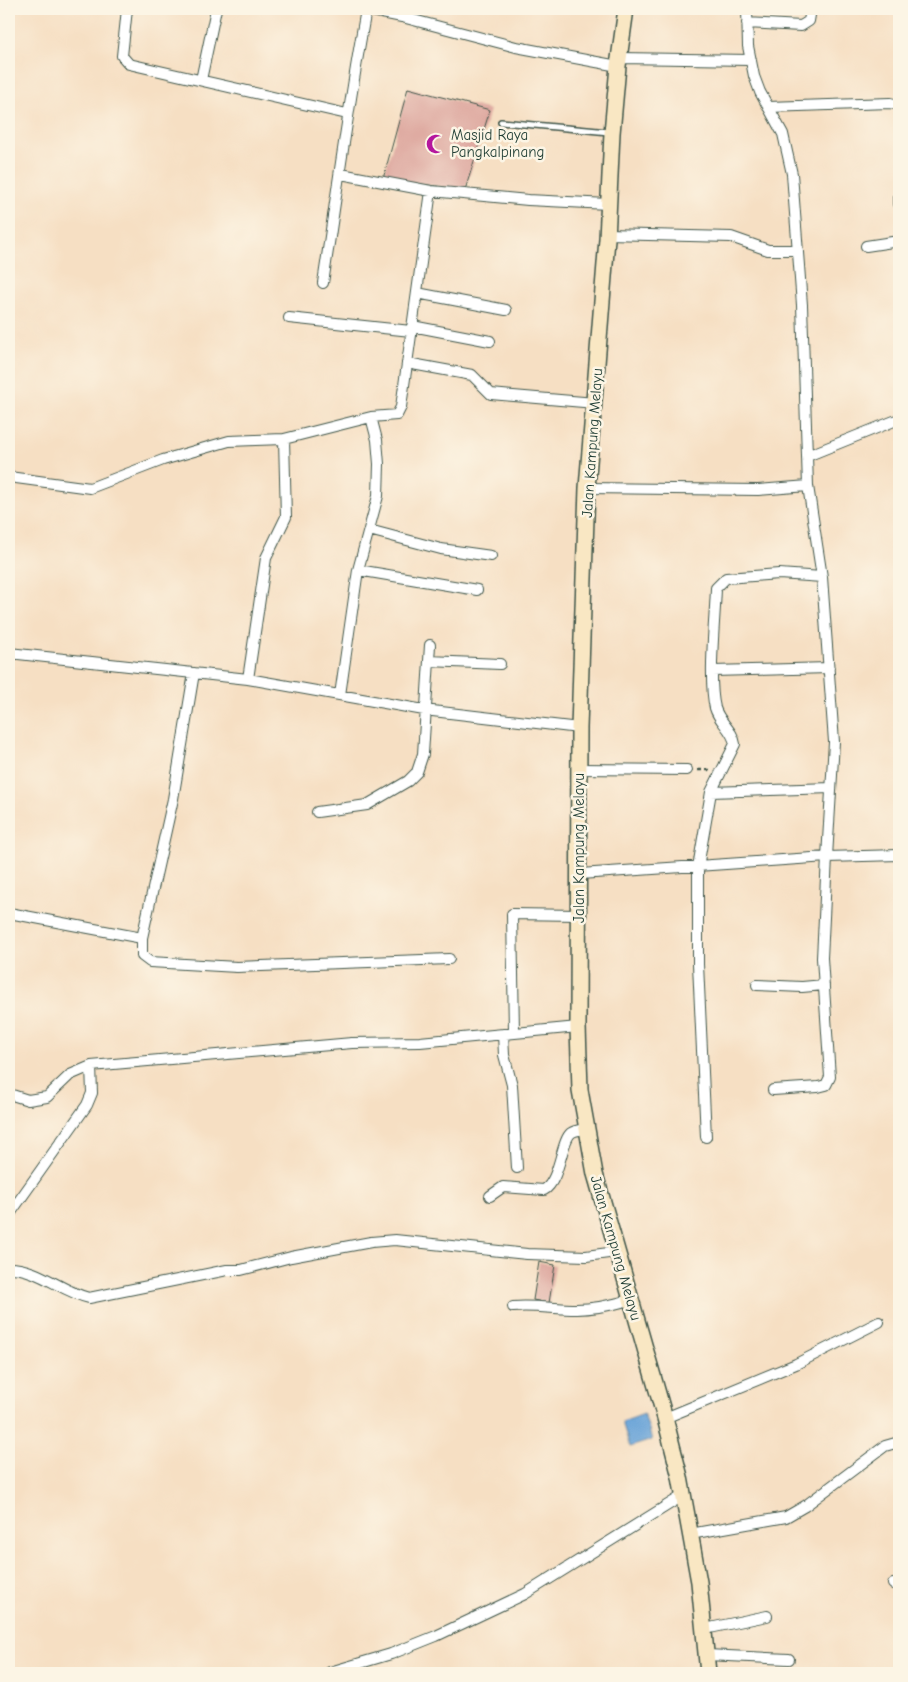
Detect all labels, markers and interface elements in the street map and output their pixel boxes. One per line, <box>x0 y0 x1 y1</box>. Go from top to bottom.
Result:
place label: Masjid Raya Pangkalpinang <box>451 126 544 161</box>
mosque icon: Masjid Raya Pangkalpinang <box>425 133 447 155</box>
street label: Jalan Kampung Melayu <box>578 368 606 518</box>
street label: Jalan Kampung Melayu <box>570 773 588 923</box>
street label: Jalan Kampung Melayu <box>587 1173 645 1323</box>

